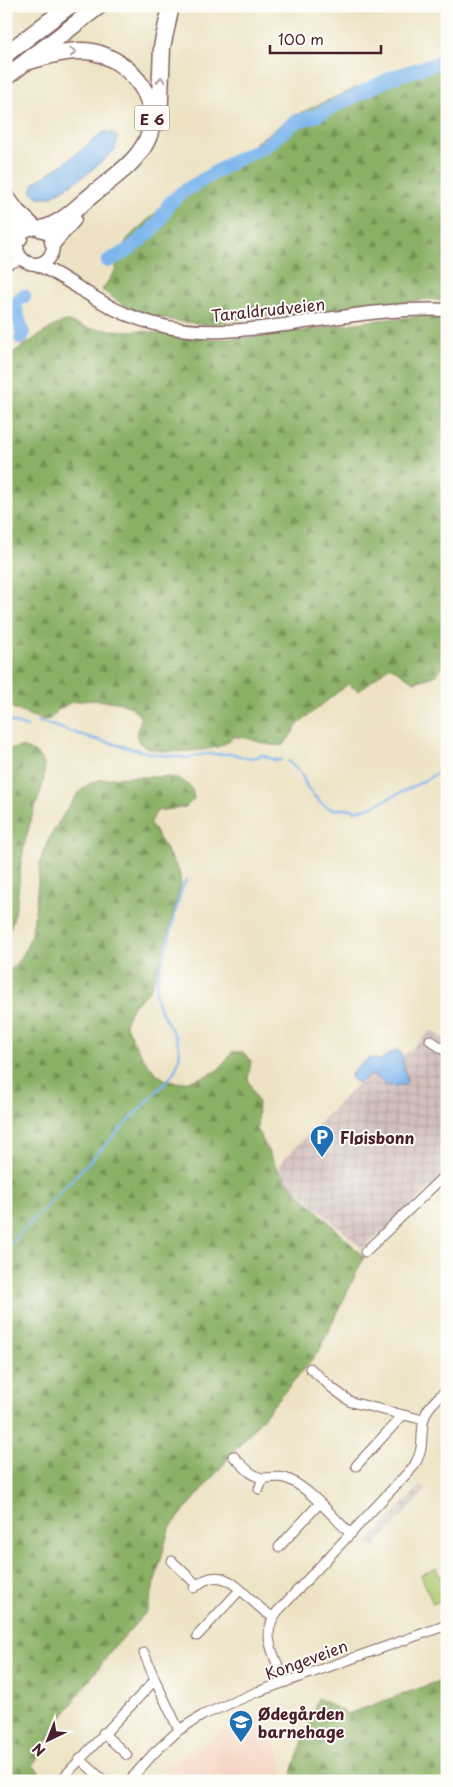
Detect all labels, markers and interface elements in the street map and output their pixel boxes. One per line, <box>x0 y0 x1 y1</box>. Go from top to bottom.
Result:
scale bar <box>270 22 382 54</box>
text: 100 m <box>278 27 324 50</box>
one-way arrow <box>70 47 78 58</box>
one-way arrow <box>156 76 166 84</box>
road number: E 6 <box>134 106 170 130</box>
street label: Taraldrudveien <box>210 291 326 327</box>
parking icon: Fløisbonn <box>309 1124 335 1158</box>
place label: Fløisbonn <box>340 1125 415 1149</box>
street label: Kongeveien <box>261 1633 351 1685</box>
place label: Ødegården barnehage <box>258 1701 345 1743</box>
school or university icon: Ødegården barnehage <box>228 1709 254 1743</box>
north arrow <box>22 1714 72 1764</box>
text: N <box>28 1738 50 1761</box>

